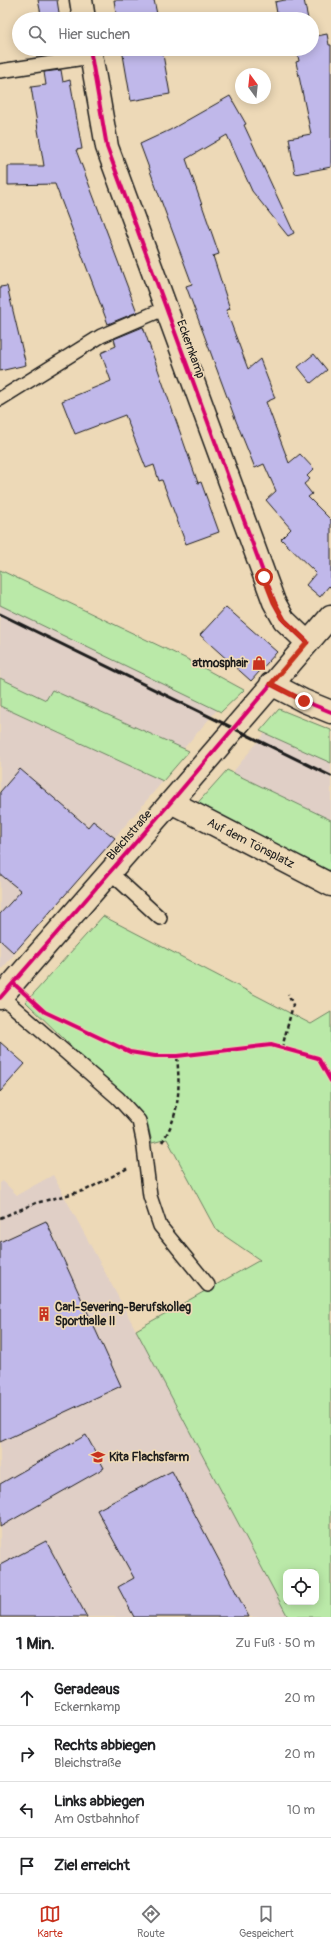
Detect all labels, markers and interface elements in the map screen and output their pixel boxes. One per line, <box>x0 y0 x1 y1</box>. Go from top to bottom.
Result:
search box <box>12 12 319 56</box>
icon: search <box>26 23 48 45</box>
text: Hier suchen <box>58 25 130 44</box>
north arrow <box>235 68 271 104</box>
street label: Eckernkamp <box>173 318 208 381</box>
route start <box>255 568 273 586</box>
shop icon: atmosphair <box>251 655 267 671</box>
place label: atmosphair <box>192 656 249 671</box>
route end <box>295 692 313 710</box>
street label: Bleichstraße <box>103 807 155 864</box>
street label: Auf dem Tönsplatz <box>205 815 297 872</box>
place label: Carl-Severing-Berufskolleg Sporthalle II <box>55 1300 191 1329</box>
building icon: Carl-Severing-Berufskolleg Sporthalle II <box>36 1306 52 1322</box>
school or university icon: Kita Flachsfarm <box>90 1449 106 1465</box>
place label: Kita Flachsfarm <box>109 1450 189 1465</box>
map controls <box>283 1569 319 1605</box>
button: locate <box>283 1569 319 1605</box>
text: 1 Min. <box>16 1633 55 1654</box>
text: Zu Fuß · 50 m <box>235 1635 315 1651</box>
text: Geradeaus <box>54 1680 120 1699</box>
icon: ahead <box>16 1687 38 1709</box>
text: 20 m <box>284 1690 315 1706</box>
text: Eckernkamp <box>54 1699 120 1715</box>
text: Rechts abbiegen <box>54 1736 156 1755</box>
icon: right <box>16 1743 38 1765</box>
text: 20 m <box>284 1746 315 1762</box>
text: Bleichstraße <box>54 1755 121 1771</box>
text: Links abbiegen <box>54 1792 145 1811</box>
icon: left <box>16 1799 38 1821</box>
text: 10 m <box>287 1802 315 1818</box>
text: Am Ostbahnhof <box>54 1811 140 1827</box>
icon: arrive <box>16 1855 38 1877</box>
text: Ziel erreicht <box>54 1856 130 1875</box>
tab: Karte <box>37 1903 63 1940</box>
tab: Route <box>137 1903 165 1940</box>
tab: Gespeichert <box>239 1903 294 1940</box>

